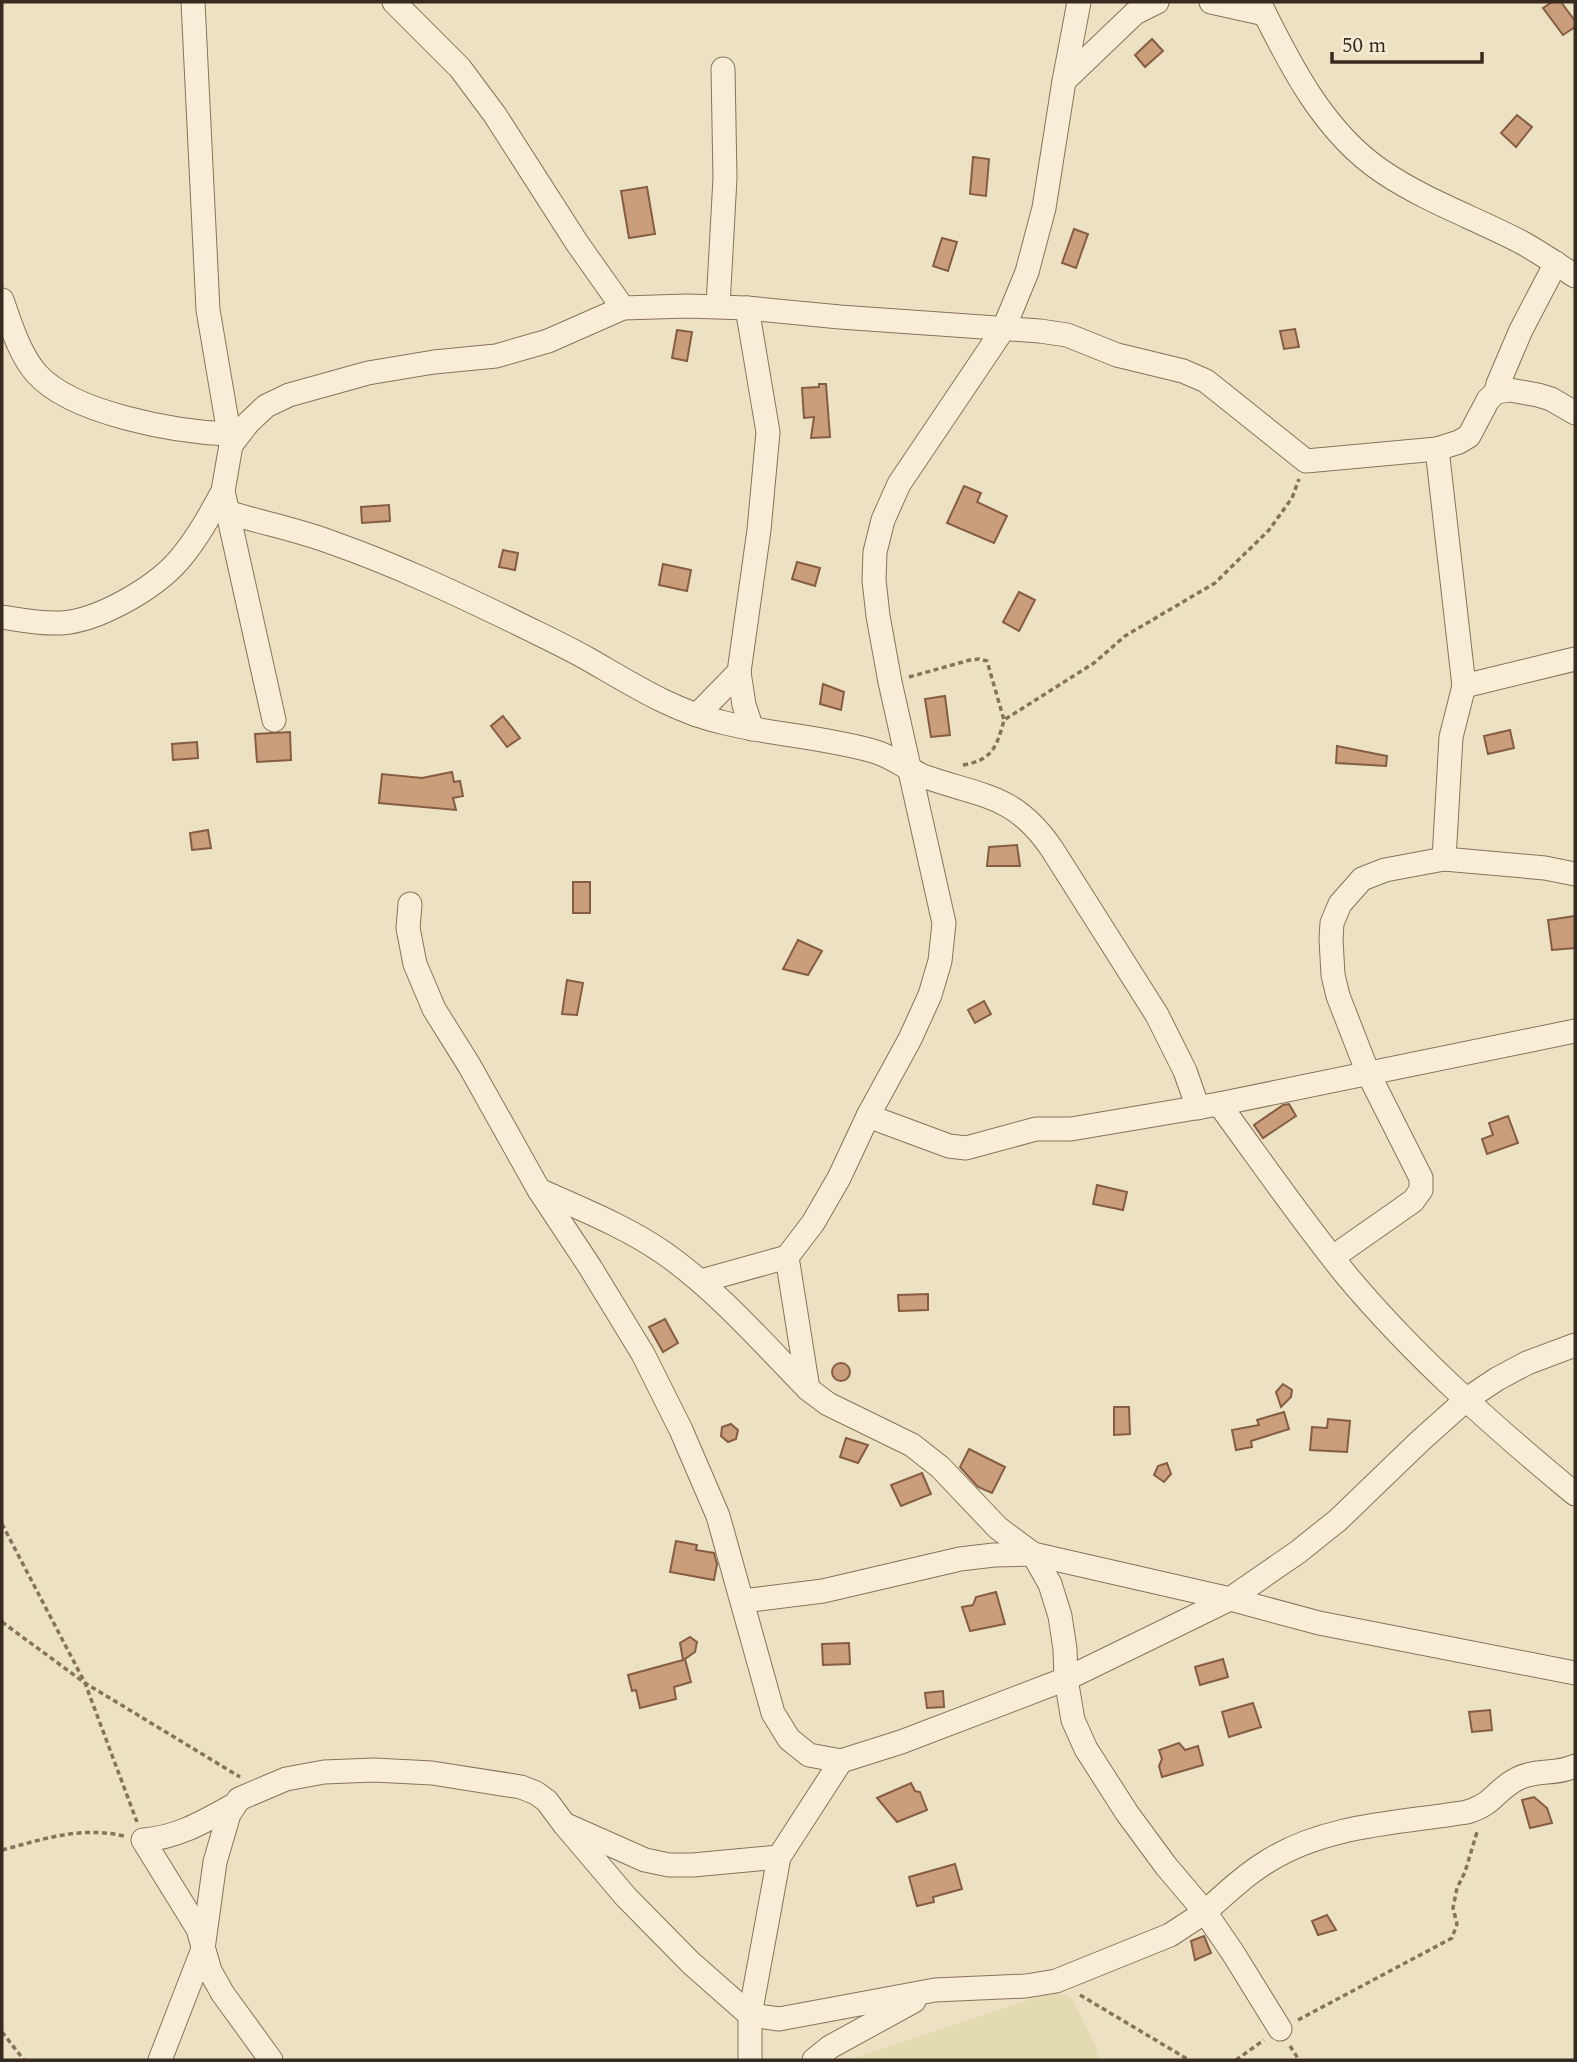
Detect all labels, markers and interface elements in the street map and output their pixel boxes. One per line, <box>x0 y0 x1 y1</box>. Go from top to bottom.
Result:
scale bar <box>1332 21 1482 65</box>
text: 50 m <box>1342 30 1386 62</box>

